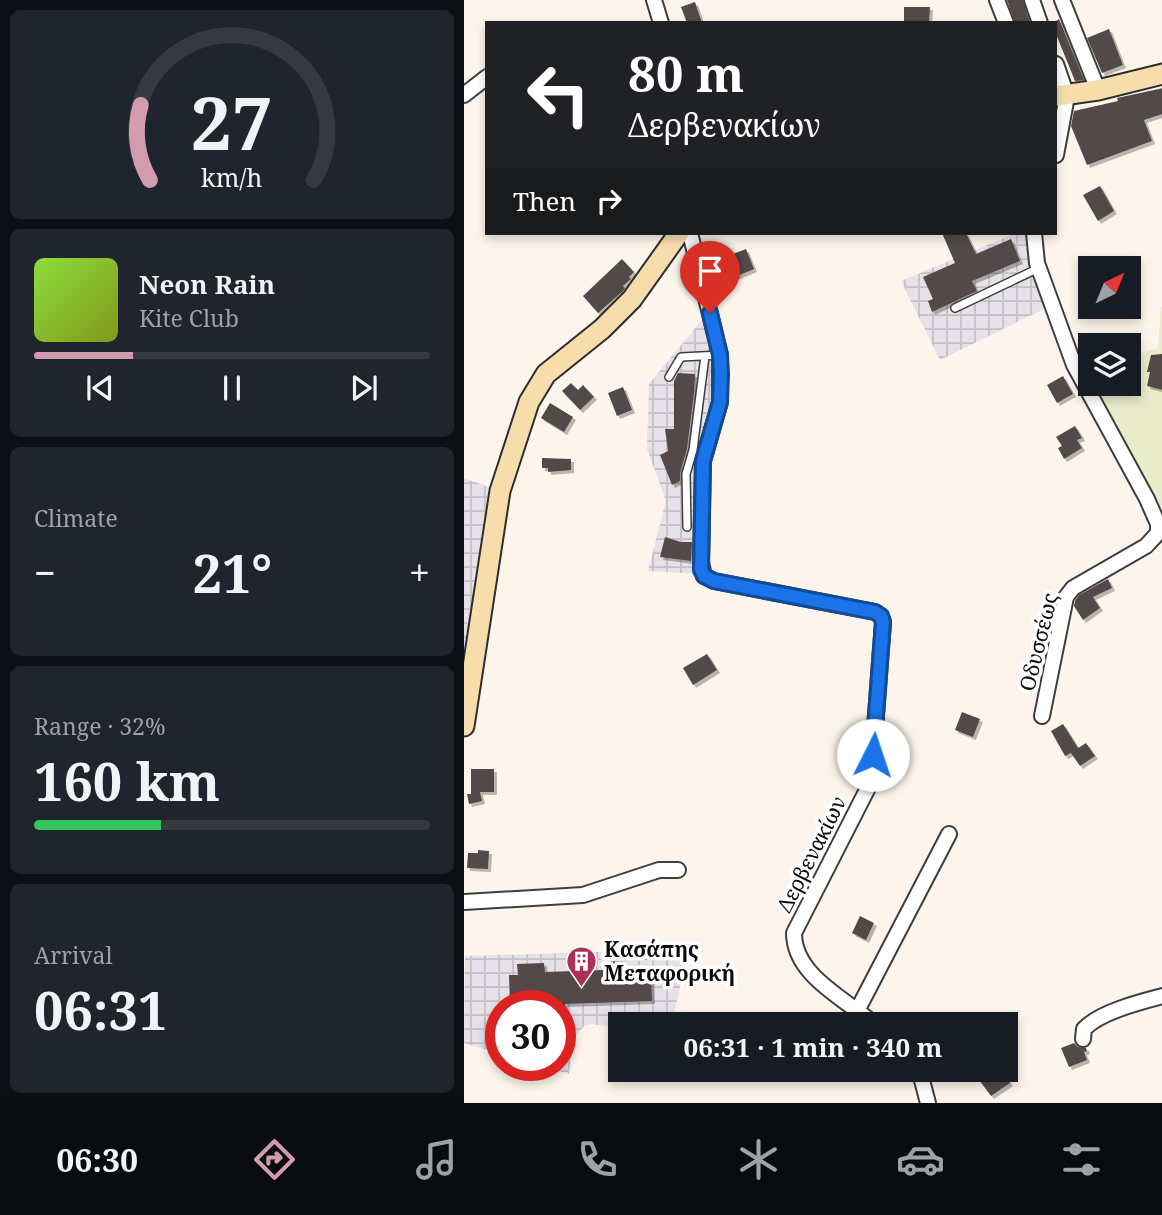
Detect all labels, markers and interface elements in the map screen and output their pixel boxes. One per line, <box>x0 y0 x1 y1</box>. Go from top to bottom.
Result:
text: 80 m <box>628 40 744 106</box>
icon: left <box>513 49 604 140</box>
text: 27 <box>191 73 273 172</box>
text: Δερβενακίων <box>628 103 821 146</box>
text: km/h <box>201 160 263 194</box>
icon: right <box>590 182 628 220</box>
text: Then <box>513 183 576 219</box>
pin <box>680 241 740 313</box>
icon: arrive <box>691 252 729 290</box>
north arrow <box>1078 256 1141 318</box>
map controls <box>1078 256 1141 396</box>
text: Neon Rain <box>139 266 275 302</box>
text: Kite Club <box>139 302 239 334</box>
button: layers <box>1078 333 1141 396</box>
icon: previous <box>81 369 119 407</box>
icon: pause <box>213 369 251 407</box>
icon: next <box>345 369 383 407</box>
text: Climate <box>34 502 118 534</box>
text: 21° <box>193 537 272 608</box>
text: − <box>34 546 56 598</box>
text: + <box>409 546 430 598</box>
street label: Οδυσσέως <box>1012 590 1064 694</box>
text: Range · 32% <box>34 710 166 742</box>
position arrow <box>836 718 910 792</box>
text: 160 km <box>34 745 220 816</box>
street label: Δερβενακίων <box>770 791 852 917</box>
place label: Κασάπης Μεταφορική <box>604 935 735 987</box>
text: Arrival <box>34 939 113 971</box>
building icon: Κασάπης Μεταφορική <box>564 944 598 988</box>
text: 06:31 <box>34 974 167 1045</box>
speed limit sign: 30 <box>485 990 576 1081</box>
text: 06:31 · 1 min · 340 m <box>683 1029 943 1065</box>
icon: directions <box>250 1135 299 1184</box>
icon: music <box>412 1135 461 1184</box>
icon: phone <box>573 1135 622 1184</box>
icon: climate <box>734 1135 783 1184</box>
icon: car <box>896 1135 945 1184</box>
icon: filters <box>1057 1135 1106 1184</box>
text: 06:30 <box>56 1138 138 1181</box>

